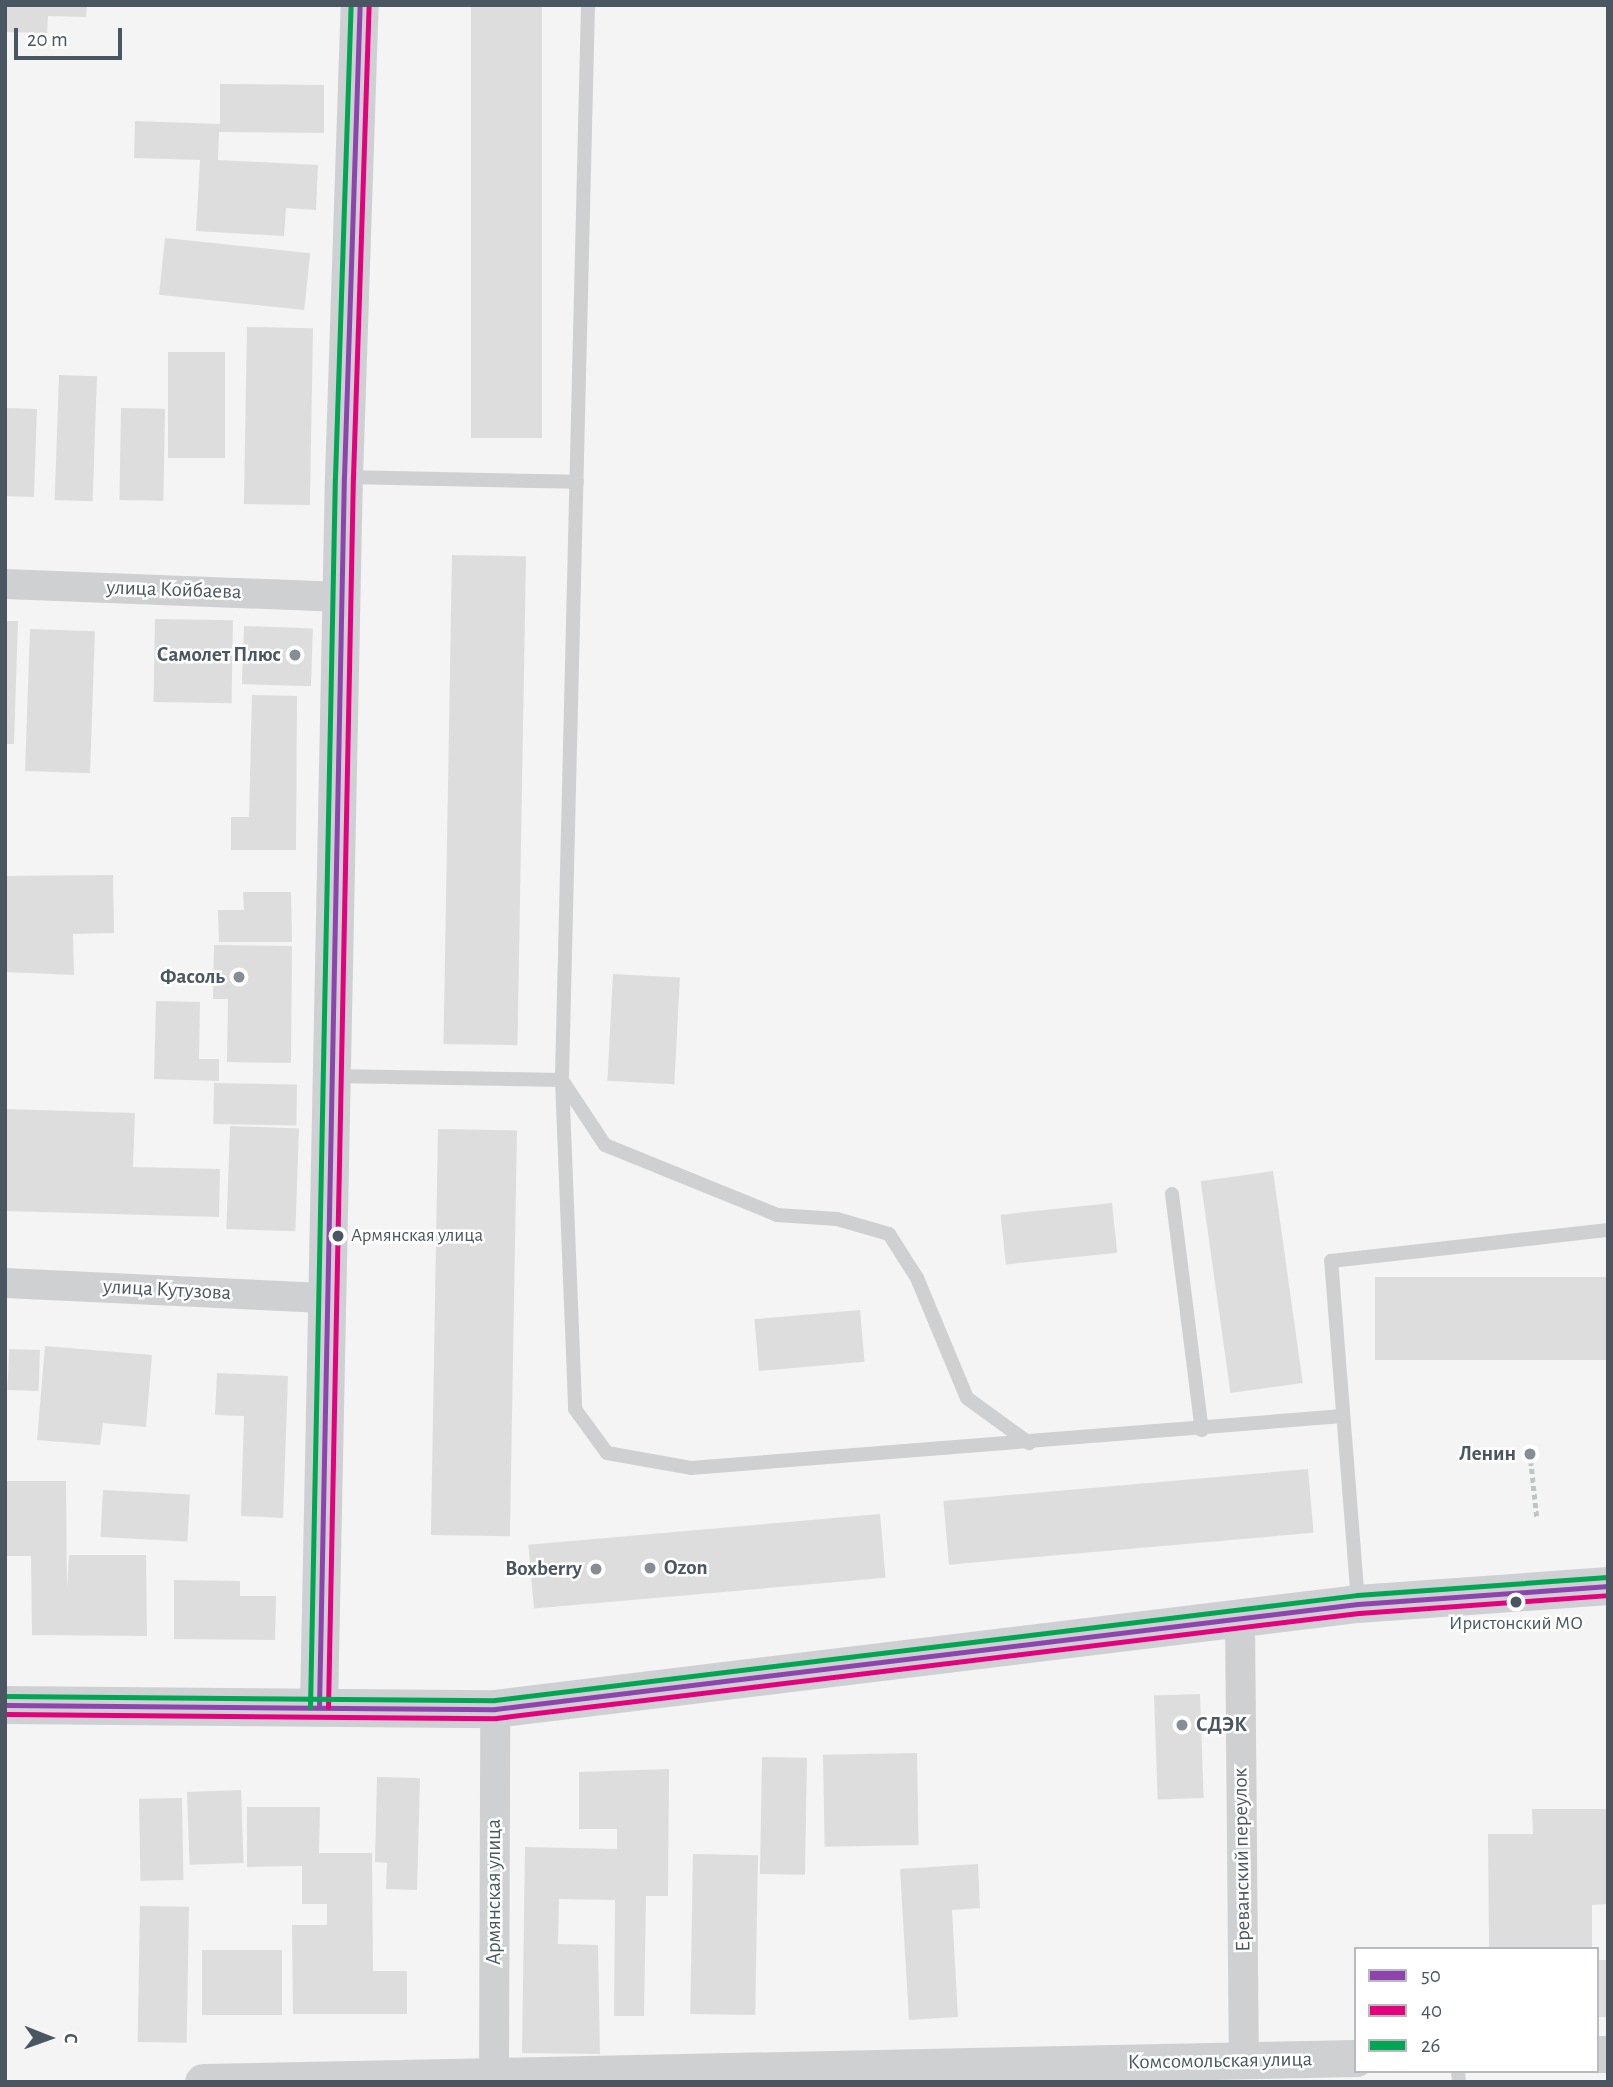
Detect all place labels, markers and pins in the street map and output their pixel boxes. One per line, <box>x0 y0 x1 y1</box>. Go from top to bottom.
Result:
place label: Самолет Плюс <box>157 642 281 668</box>
marker: Самолет Плюс <box>287 647 303 663</box>
place label: Фасоль <box>160 964 225 990</box>
marker: Фасоль <box>231 969 247 985</box>
place label: Армянская улица <box>351 1225 483 1247</box>
marker: Армянская улица <box>331 1229 345 1243</box>
place label: Ленин <box>1459 1441 1516 1467</box>
marker: Ленин <box>1522 1446 1538 1462</box>
place label: Ozon <box>664 1555 708 1581</box>
place label: Boxberry <box>505 1556 582 1582</box>
marker: Ozon <box>642 1560 658 1576</box>
marker: Boxberry <box>588 1561 604 1577</box>
marker: Иристонский МО <box>1509 1595 1523 1609</box>
place label: Иристонский МО <box>1449 1613 1583 1635</box>
place label: СДЭК <box>1196 1712 1247 1738</box>
marker: СДЭК <box>1174 1717 1190 1733</box>

